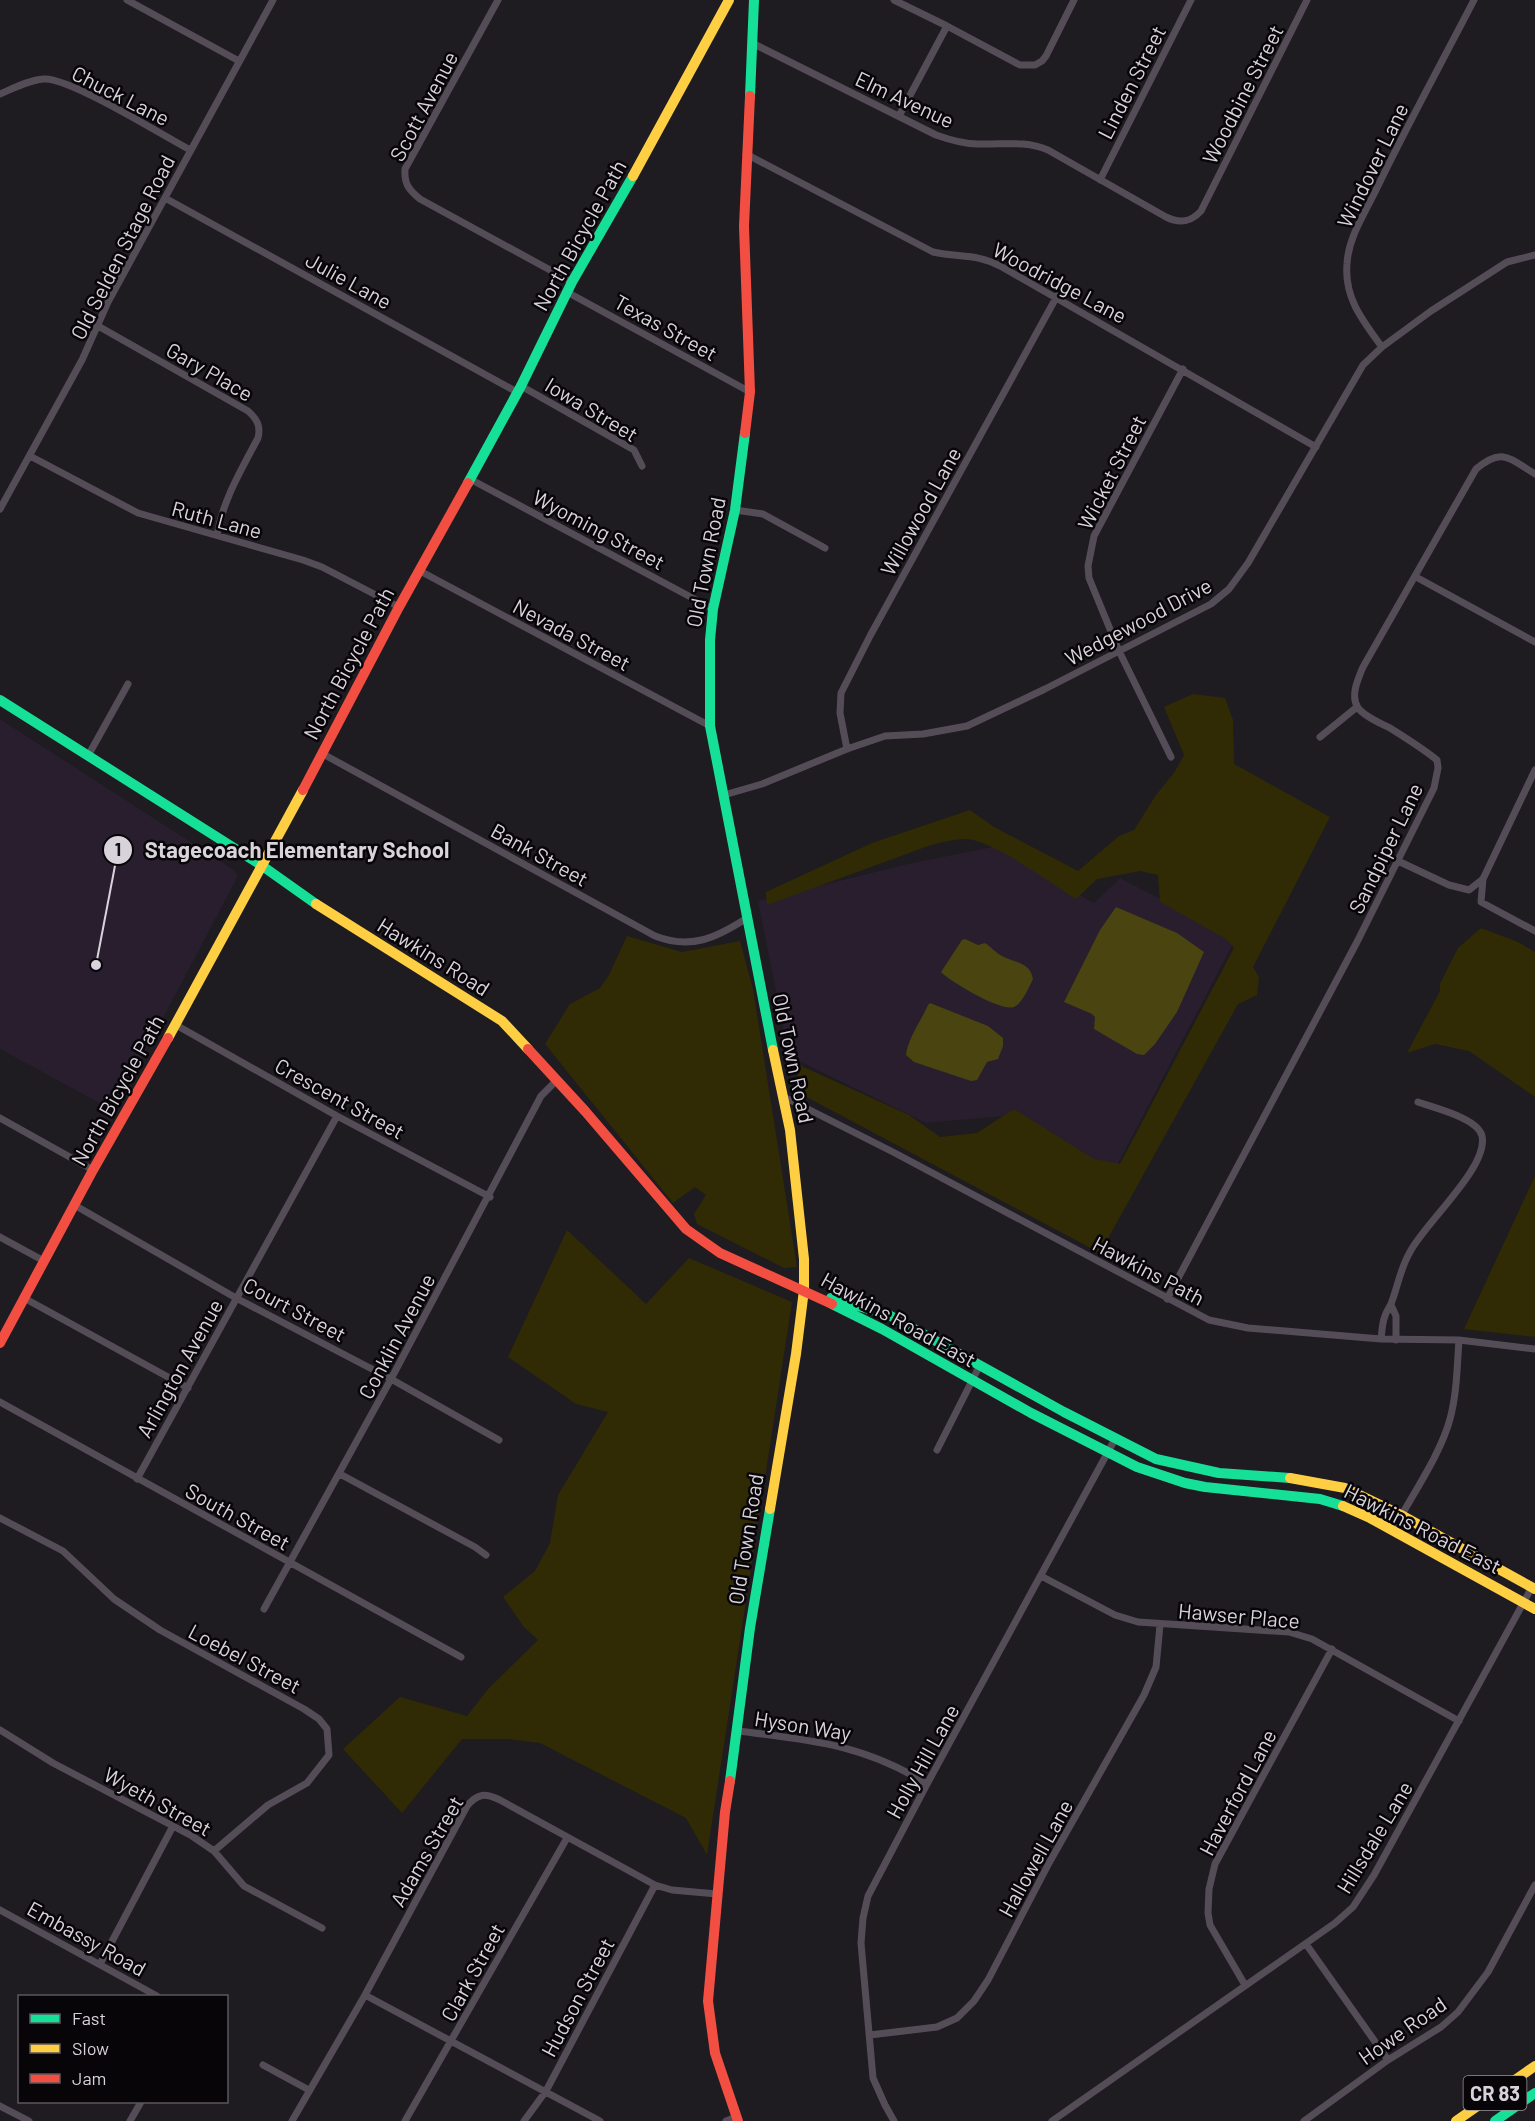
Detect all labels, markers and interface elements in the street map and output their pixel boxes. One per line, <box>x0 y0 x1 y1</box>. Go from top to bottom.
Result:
street label: Woodbine Street <box>1196 20 1288 168</box>
street label: Linden Street <box>1092 21 1170 143</box>
street label: Scott Avenue <box>384 47 462 165</box>
street label: Chuck Lane <box>68 60 174 130</box>
street label: Elm Avenue <box>852 65 958 133</box>
street label: Windover Lane <box>1331 99 1413 231</box>
street label: Old Selden Stage Road <box>65 151 179 343</box>
street label: North Bicycle Path <box>527 155 631 315</box>
street label: Woodridge Lane <box>989 236 1131 328</box>
street label: Julie Lane <box>302 246 396 314</box>
street label: Texas Street <box>610 288 722 366</box>
street label: Gary Place <box>162 336 258 406</box>
street label: Iowa Street <box>541 372 643 446</box>
street label: Wicket Street <box>1071 411 1151 533</box>
street label: Willowood Lane <box>874 442 966 580</box>
street label: Wyoming Street <box>529 484 669 574</box>
street label: Ruth Lane <box>169 495 265 543</box>
street label: Old Town Road <box>680 495 730 629</box>
street label: Wedgewood Drive <box>1060 572 1216 670</box>
street label: North Bicycle Path <box>297 583 399 743</box>
street label: Nevada Street <box>509 593 635 675</box>
street label: Sandpiper Lane <box>1343 779 1427 917</box>
street label: Bank Street <box>487 817 593 891</box>
callout: Stagecoach Elementary School <box>103 830 461 870</box>
text: Stagecoach Elementary School <box>145 836 449 862</box>
text: 1 <box>115 838 121 860</box>
street label: Hawkins Road <box>373 912 495 1000</box>
street label: Old Town Road <box>768 991 820 1125</box>
street label: North Bicycle Path <box>65 1010 169 1170</box>
street label: Crescent Street <box>271 1052 409 1144</box>
street label: Hawkins Path <box>1089 1230 1209 1310</box>
street label: Hawkins Road East <box>817 1266 981 1372</box>
street label: Conklin Avenue <box>352 1269 440 1403</box>
street label: Court Street <box>239 1272 351 1346</box>
street label: Arlington Avenue <box>131 1295 227 1441</box>
street label: Old Town Road <box>722 1472 768 1606</box>
street label: South Street <box>181 1477 295 1555</box>
street label: Hawkins Road East <box>1340 1478 1506 1578</box>
street label: Hawser Place <box>1177 1597 1301 1633</box>
street label: Loebel Street <box>185 1618 305 1698</box>
street label: Holly Hill Lane <box>880 1700 964 1822</box>
street label: Hyson Way <box>753 1705 853 1745</box>
street label: Haverford Lane <box>1193 1725 1281 1859</box>
street label: Wyeth Street <box>100 1761 216 1841</box>
street label: Hillsdale Lane <box>1331 1776 1417 1898</box>
street label: Adams Street <box>384 1791 468 1911</box>
street label: Hallowell Lane <box>993 1795 1077 1921</box>
street label: Embassy Road <box>23 1895 151 1981</box>
street label: Clark Street <box>435 1919 509 2025</box>
street label: Hudson Street <box>535 1933 619 2061</box>
street label: Howe Road <box>1353 1991 1451 2069</box>
legend <box>18 1995 228 2103</box>
text: Fast <box>72 2007 106 2029</box>
text: Slow <box>72 2037 109 2059</box>
text: Jam <box>72 2067 106 2089</box>
road number: CR 83 <box>1464 2076 1526 2110</box>

